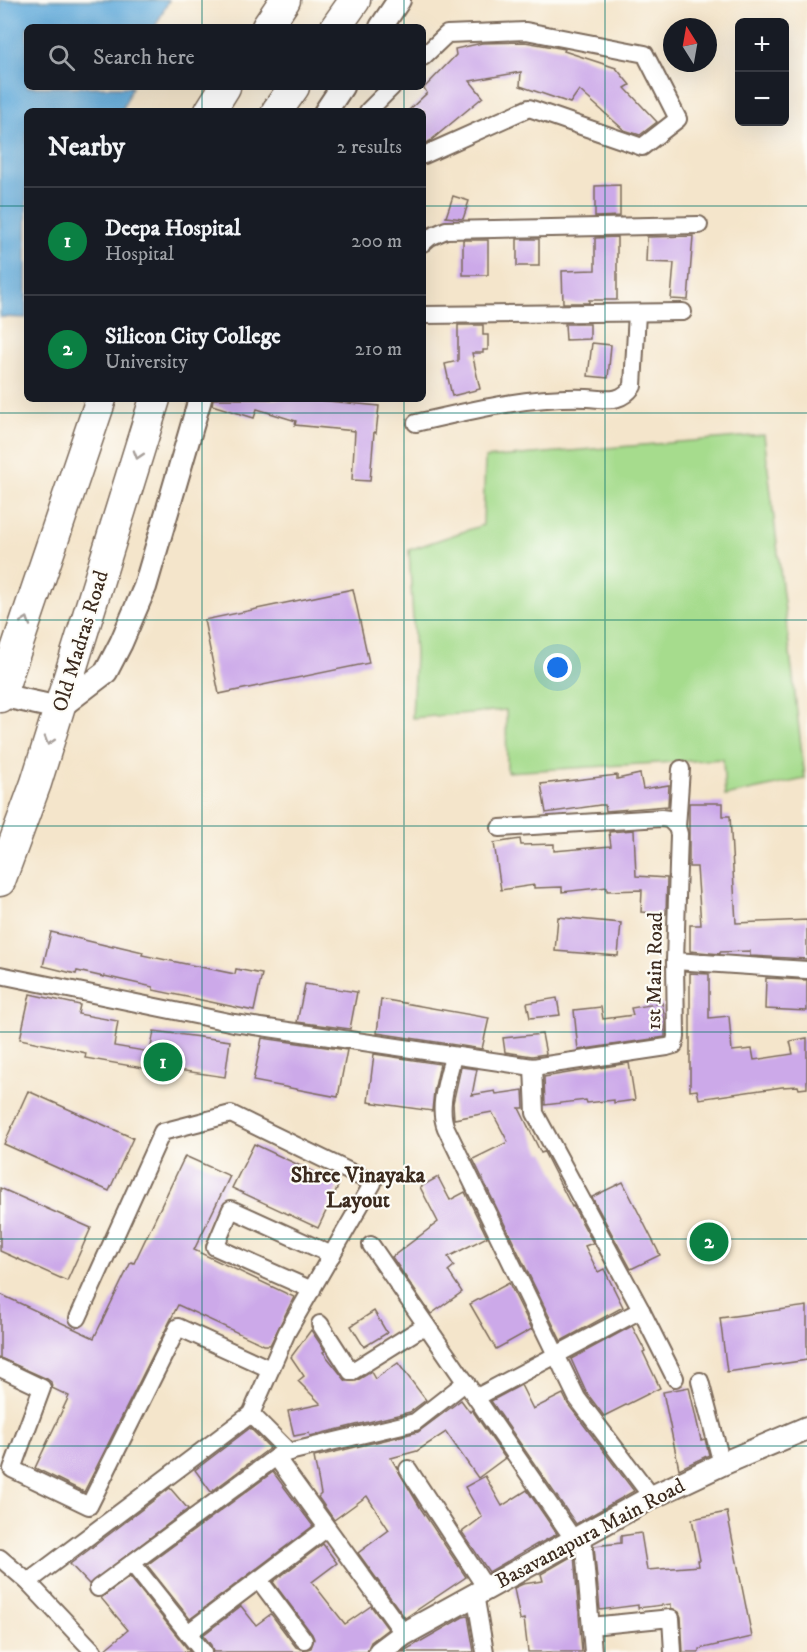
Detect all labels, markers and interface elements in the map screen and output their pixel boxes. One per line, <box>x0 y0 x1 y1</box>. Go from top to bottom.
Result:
north arrow <box>663 18 717 72</box>
map controls <box>735 18 789 126</box>
button: + <box>735 18 789 72</box>
search box <box>24 24 426 90</box>
icon: search <box>45 41 78 74</box>
text: Search here <box>93 44 195 71</box>
button: − <box>735 72 789 126</box>
text: Nearby <box>48 131 125 164</box>
text: 2 results <box>337 135 402 160</box>
text: Deepa Hospital <box>105 215 241 242</box>
text: 1 <box>64 229 71 254</box>
text: 200 m <box>351 229 402 254</box>
text: Hospital <box>105 242 174 267</box>
text: Silicon City College <box>105 323 281 350</box>
text: 2 <box>63 337 72 362</box>
text: 210 m <box>355 337 402 362</box>
text: University <box>105 350 188 375</box>
one-way arrow <box>133 449 145 460</box>
street label: Old Madras Road <box>47 567 115 715</box>
one-way arrow <box>18 616 31 627</box>
your location <box>543 653 572 682</box>
one-way arrow <box>44 735 56 746</box>
street label: 1st Main Road <box>641 911 669 1030</box>
pin: 1 <box>144 1040 182 1084</box>
district label: Shree Vinayaka Layout <box>291 1162 426 1214</box>
pin: 2 <box>690 1220 728 1264</box>
street label: Basavanapura Main Road <box>491 1473 690 1595</box>

